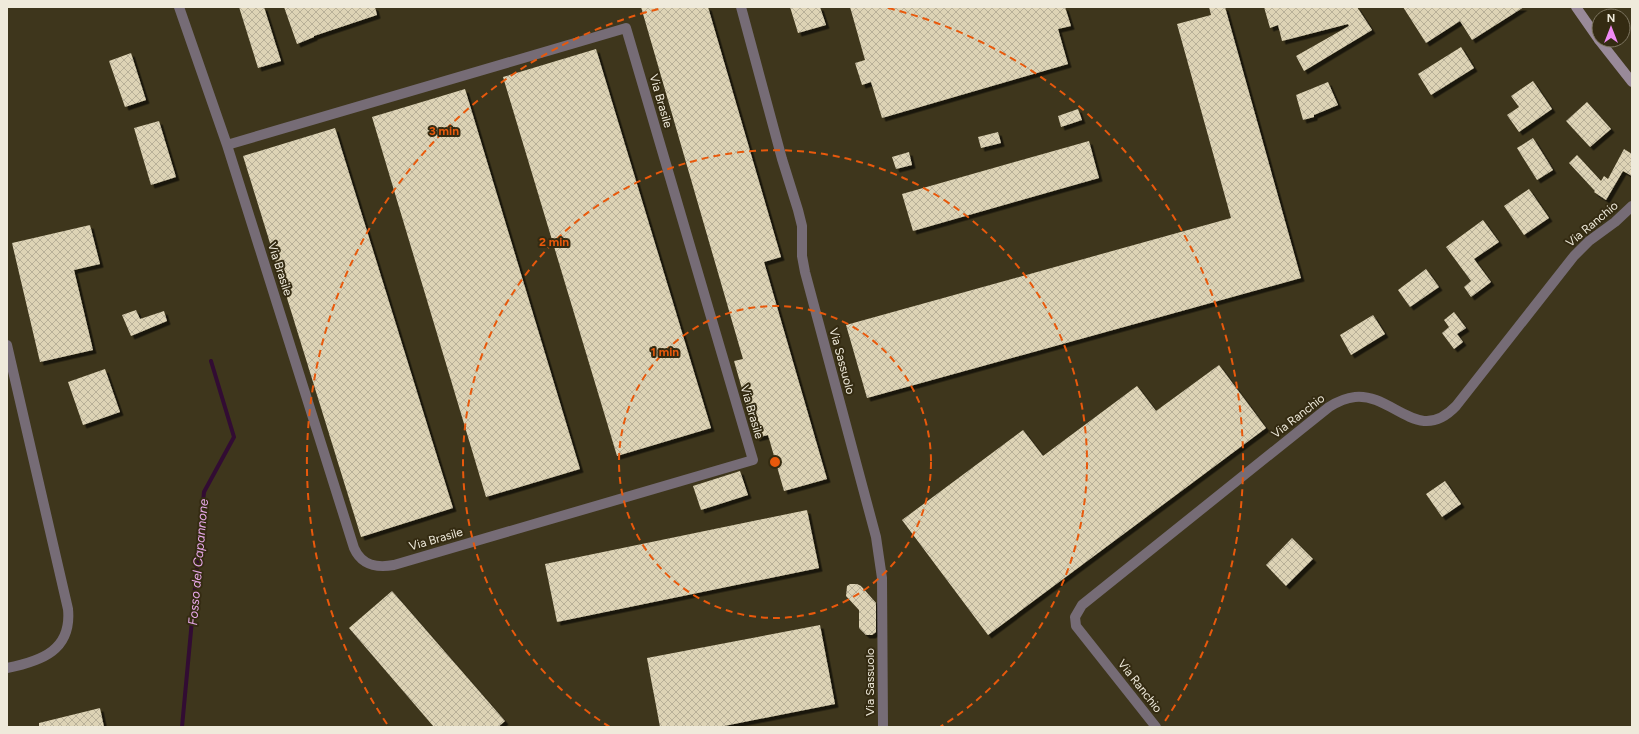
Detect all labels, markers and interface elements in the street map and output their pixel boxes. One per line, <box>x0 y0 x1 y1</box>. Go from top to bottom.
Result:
north arrow <box>1591 8 1631 48</box>
text: N <box>1607 12 1615 25</box>
street label: Via Brasile <box>647 73 675 130</box>
text: 3 min <box>429 124 459 138</box>
street label: Via Ranchio <box>1563 198 1621 250</box>
text: 2 min <box>539 235 569 249</box>
street label: Via Brasile <box>265 241 295 298</box>
street label: Via Sassuolo <box>826 326 858 396</box>
text: 1 min <box>651 345 679 359</box>
street label: Via Brasile <box>738 384 766 441</box>
street label: Via Ranchio <box>1269 391 1327 441</box>
centre of rings <box>768 455 782 469</box>
water label: Fosso del Capannone <box>185 498 211 626</box>
street label: Via Brasile <box>408 525 465 553</box>
street label: Via Sassuolo <box>863 648 877 716</box>
street label: Via Ranchio <box>1115 657 1165 715</box>

